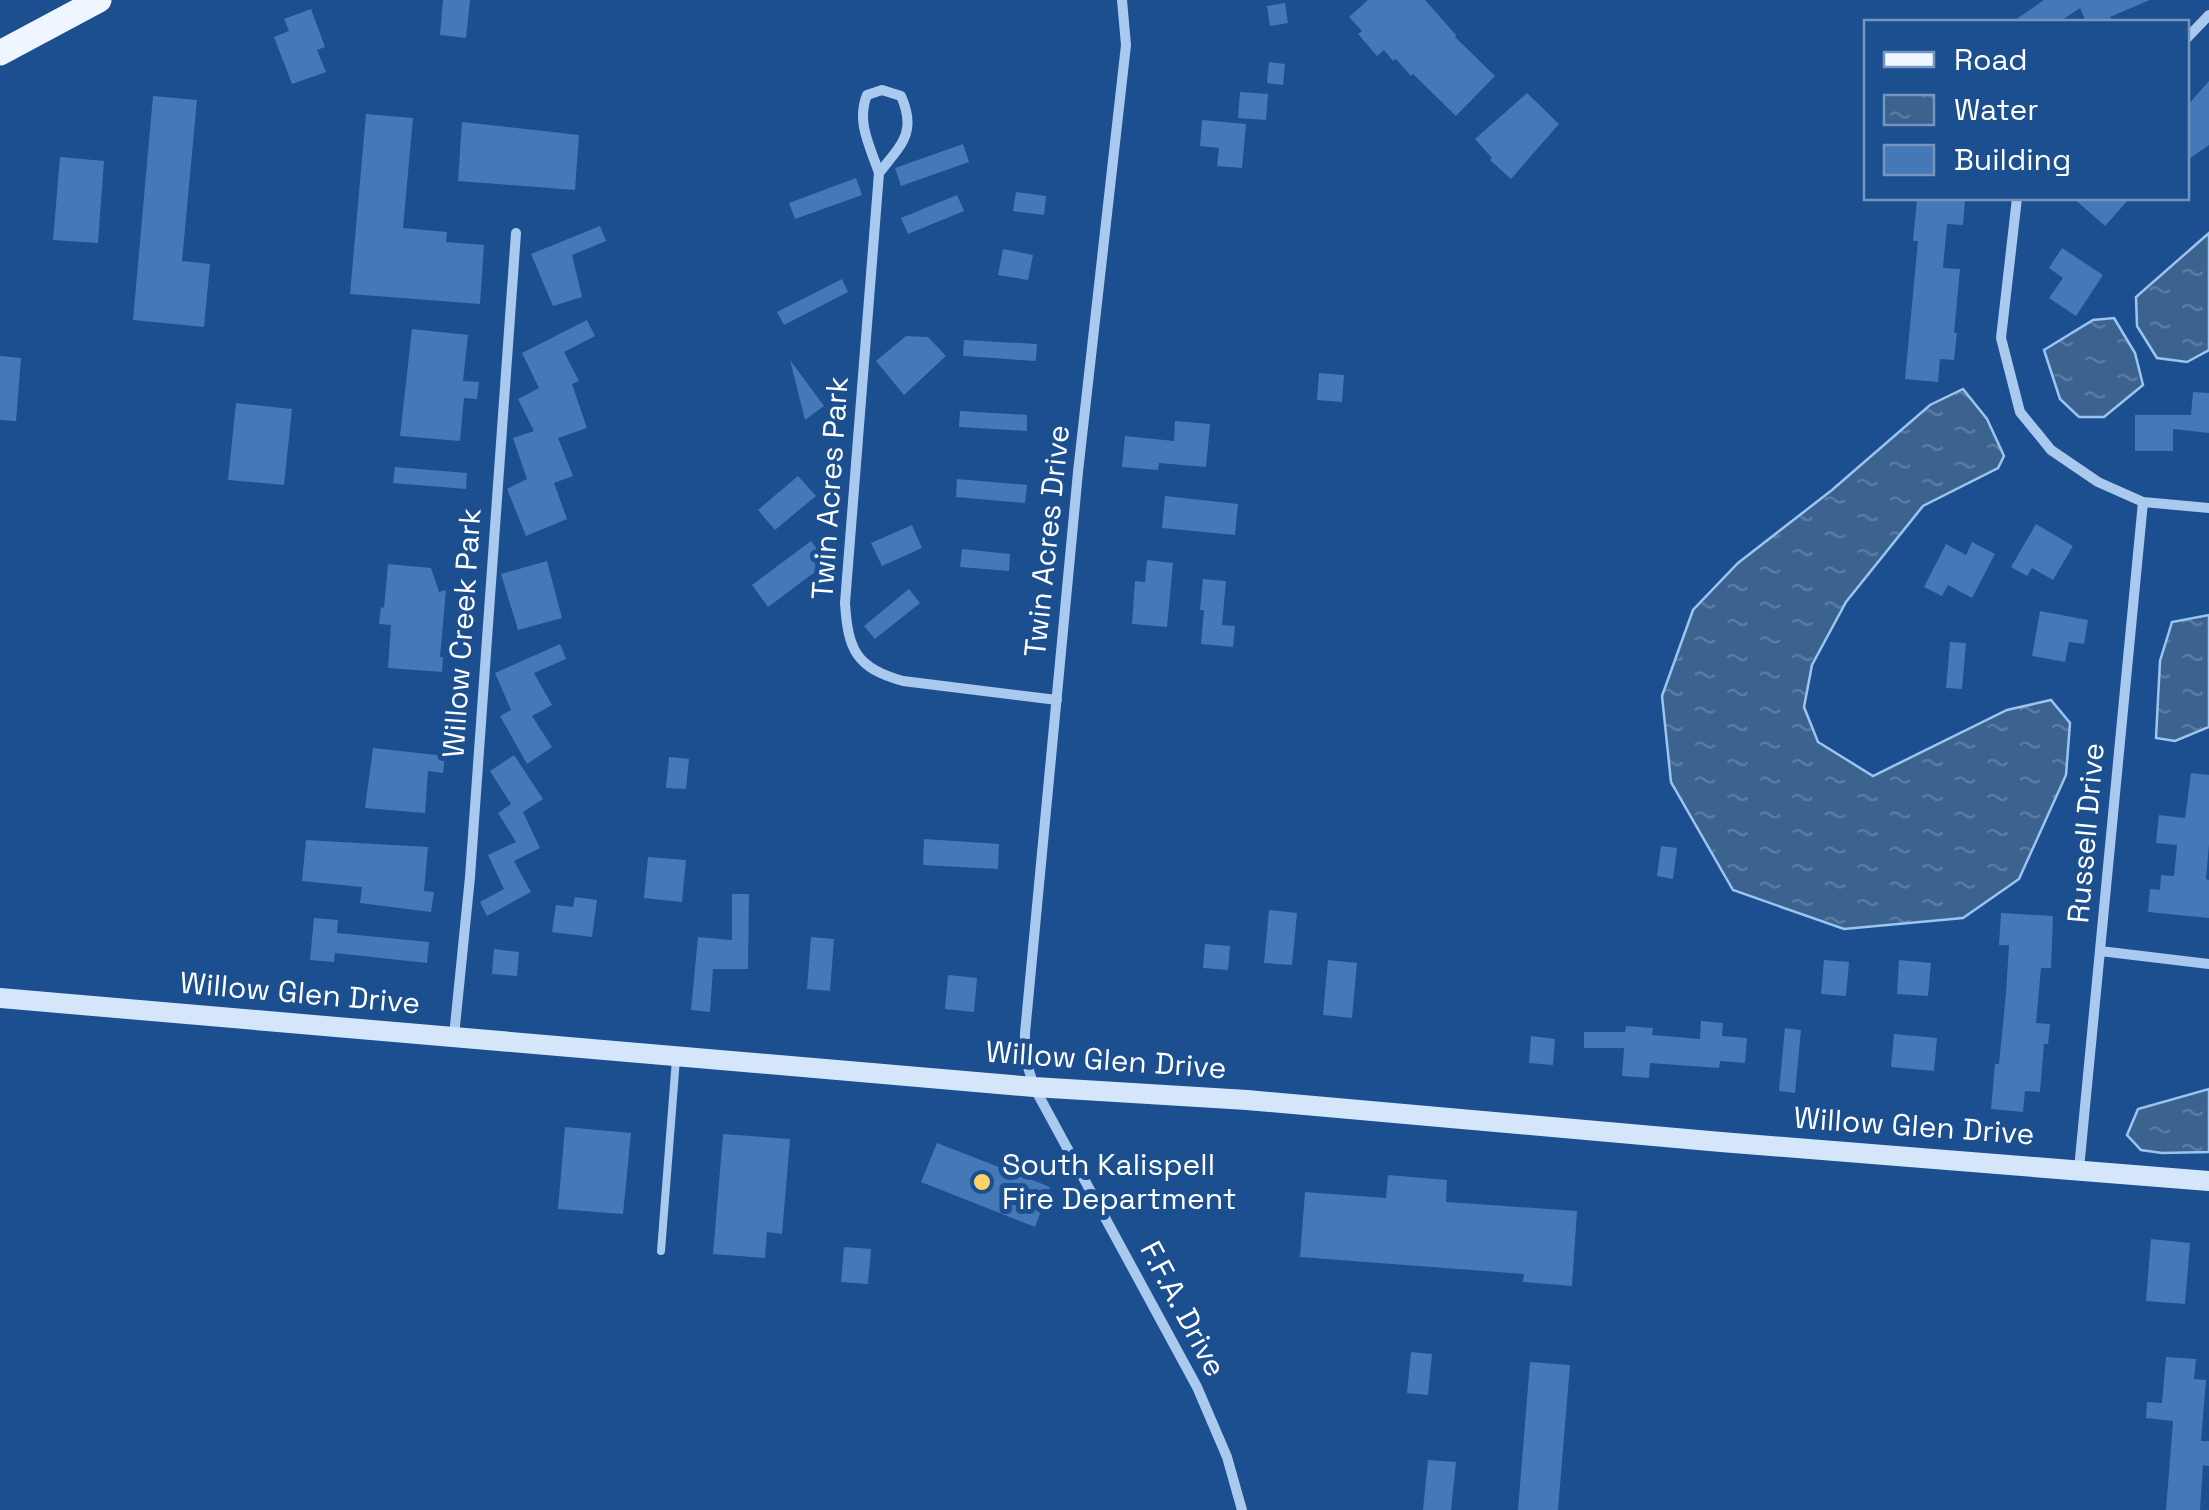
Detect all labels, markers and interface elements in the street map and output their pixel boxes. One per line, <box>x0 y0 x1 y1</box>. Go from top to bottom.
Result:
legend <box>1864 20 2189 200</box>
text: Road <box>1954 40 2028 79</box>
text: Water <box>1954 90 2039 129</box>
text: Building <box>1954 140 2071 179</box>
street label: Twin Acres Park <box>802 375 857 601</box>
street label: Twin Acres Drive <box>1015 423 1078 659</box>
street label: Willow Creek Park <box>433 507 490 759</box>
street label: Russell Drive <box>2058 741 2113 925</box>
street label: Willow Glen Drive <box>178 963 422 1022</box>
street label: Willow Glen Drive <box>984 1032 1228 1087</box>
street label: Willow Glen Drive <box>1792 1098 2036 1153</box>
place label: South Kalispell Fire Department <box>1002 1145 1236 1218</box>
marker: South Kalispell Fire Department <box>971 1171 993 1193</box>
street label: F.F.A. Drive <box>1131 1234 1235 1383</box>

